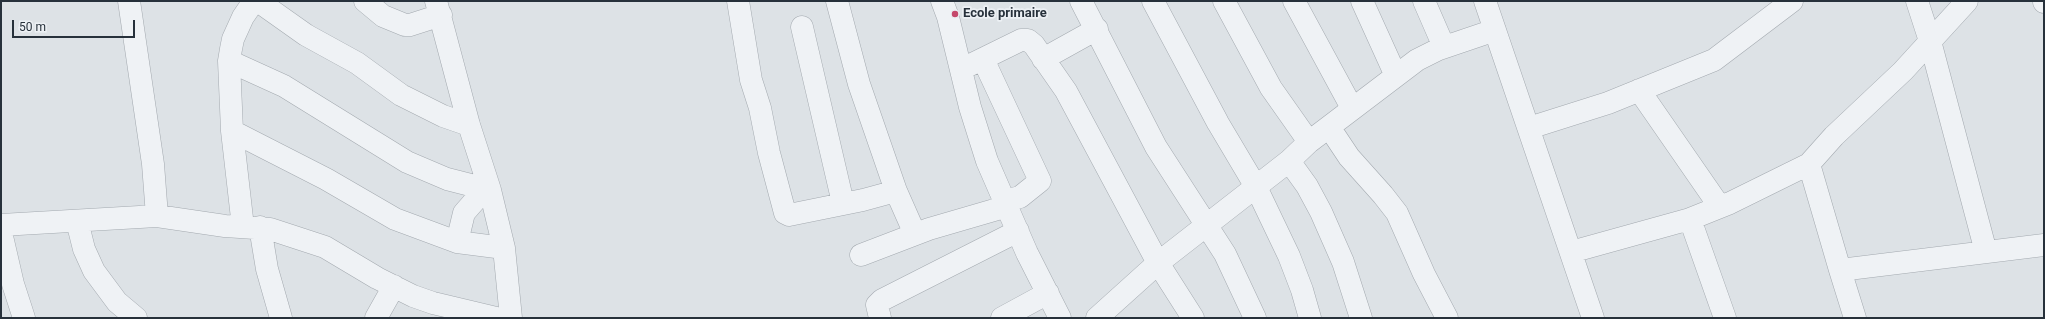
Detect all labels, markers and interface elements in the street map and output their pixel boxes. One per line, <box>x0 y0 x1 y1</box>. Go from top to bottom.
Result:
place label: Ecole primaire <box>963 6 1047 22</box>
marker: Ecole primaire <box>950 9 960 19</box>
scale bar <box>14 12 137 38</box>
text: 50 m <box>19 20 46 34</box>

